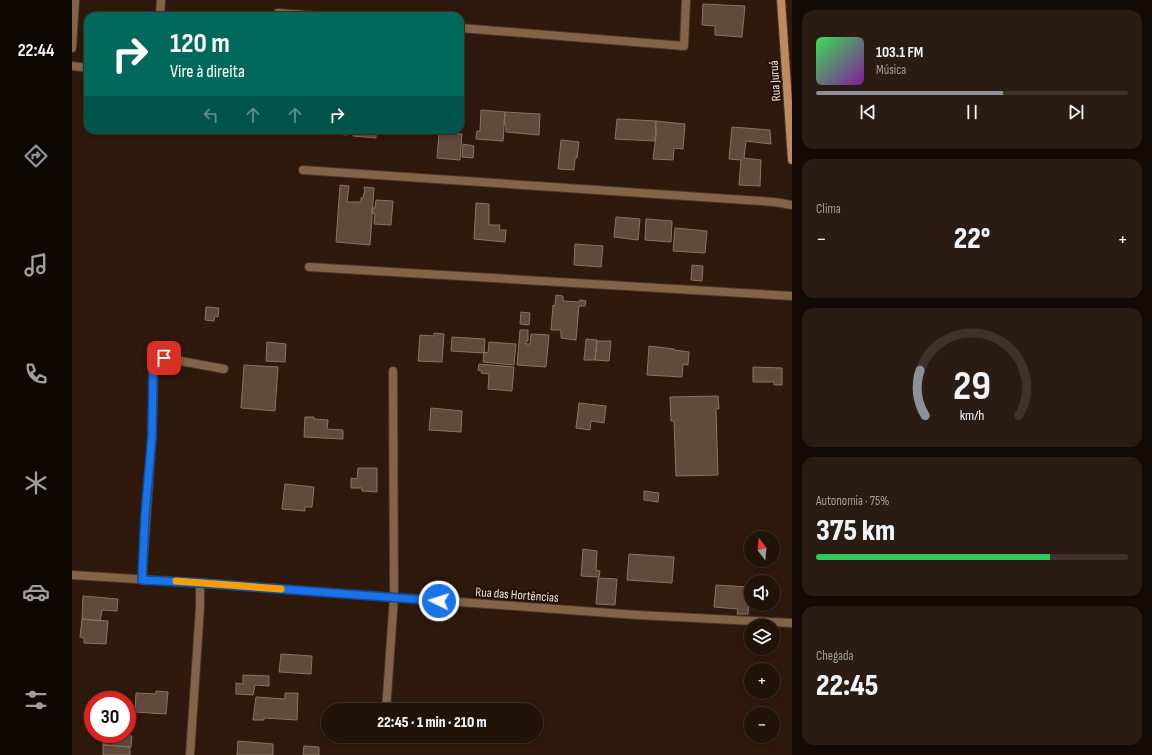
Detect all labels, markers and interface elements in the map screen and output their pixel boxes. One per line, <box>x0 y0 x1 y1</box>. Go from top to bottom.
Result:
text: 120 m <box>170 27 230 60</box>
icon: right <box>104 28 156 80</box>
text: 22:44 <box>18 40 54 61</box>
text: 103.1 FM <box>876 43 923 62</box>
street label: Rua Juruá <box>766 60 784 102</box>
text: Vire à direita <box>170 61 245 82</box>
text: Música <box>876 62 906 78</box>
icon: previous <box>857 101 879 123</box>
icon: pause <box>961 101 983 123</box>
icon: next <box>1065 101 1087 123</box>
icon: left <box>200 104 222 126</box>
icon: ahead <box>242 104 264 126</box>
icon: ahead <box>284 104 306 126</box>
icon: right <box>326 104 348 126</box>
icon: directions <box>22 142 50 170</box>
text: Clima <box>816 201 841 217</box>
text: 22° <box>954 221 990 257</box>
text: − <box>816 226 827 253</box>
text: + <box>1117 226 1128 253</box>
icon: music <box>22 251 50 279</box>
pin <box>147 341 181 375</box>
icon: arrive <box>153 347 175 369</box>
icon: phone <box>22 360 50 388</box>
text: 29 <box>953 361 991 410</box>
text: km/h <box>960 406 984 423</box>
icon: climate <box>22 469 50 497</box>
text: Autonomia · 75% <box>816 493 890 509</box>
text: 375 km <box>816 513 895 549</box>
north arrow <box>744 531 780 567</box>
map controls <box>744 531 780 743</box>
button: sound <box>744 575 780 611</box>
icon: car <box>22 578 50 606</box>
position arrow <box>418 580 460 622</box>
street label: Rua das Hortências <box>475 584 559 606</box>
button: layers <box>744 619 780 655</box>
text: Chegada <box>816 648 854 664</box>
button: + <box>744 663 780 699</box>
text: 22:45 <box>816 668 878 704</box>
icon: filters <box>22 686 50 714</box>
speed limit sign: 30 <box>84 691 136 743</box>
button: − <box>744 707 780 743</box>
text: 22:45 · 1 min · 210 m <box>377 713 487 732</box>

